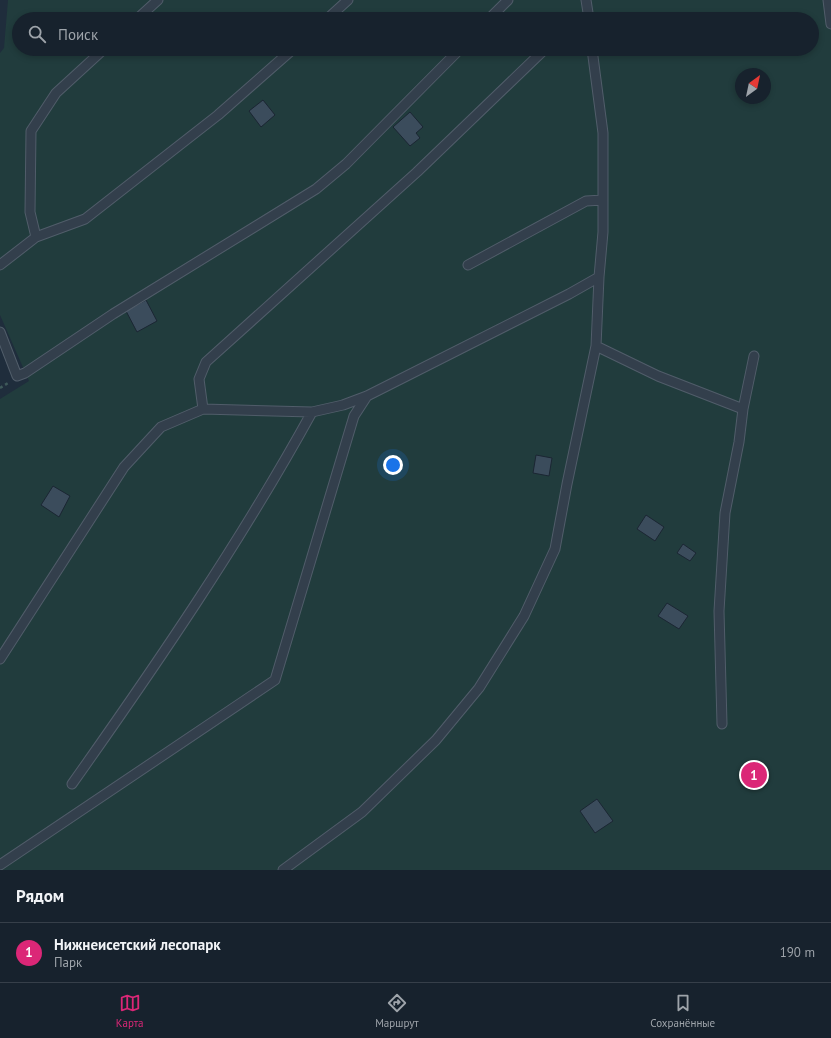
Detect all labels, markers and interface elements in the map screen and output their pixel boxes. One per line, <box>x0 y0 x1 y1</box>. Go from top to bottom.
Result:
search box <box>12 12 819 56</box>
icon: search <box>26 23 48 45</box>
text: Поиск <box>58 25 98 44</box>
north arrow <box>735 68 771 104</box>
your location <box>383 455 403 475</box>
pin: 1 <box>741 760 767 790</box>
text: Рядом <box>16 885 64 907</box>
text: Нижнеисетский лесопарк <box>54 935 221 954</box>
text: 1 <box>25 944 33 961</box>
text: 190 m <box>780 944 815 961</box>
text: Парк <box>54 954 82 971</box>
tab: Карта <box>116 992 144 1030</box>
tab: Маршрут <box>375 992 419 1030</box>
tab: Сохранённые <box>650 992 715 1030</box>

